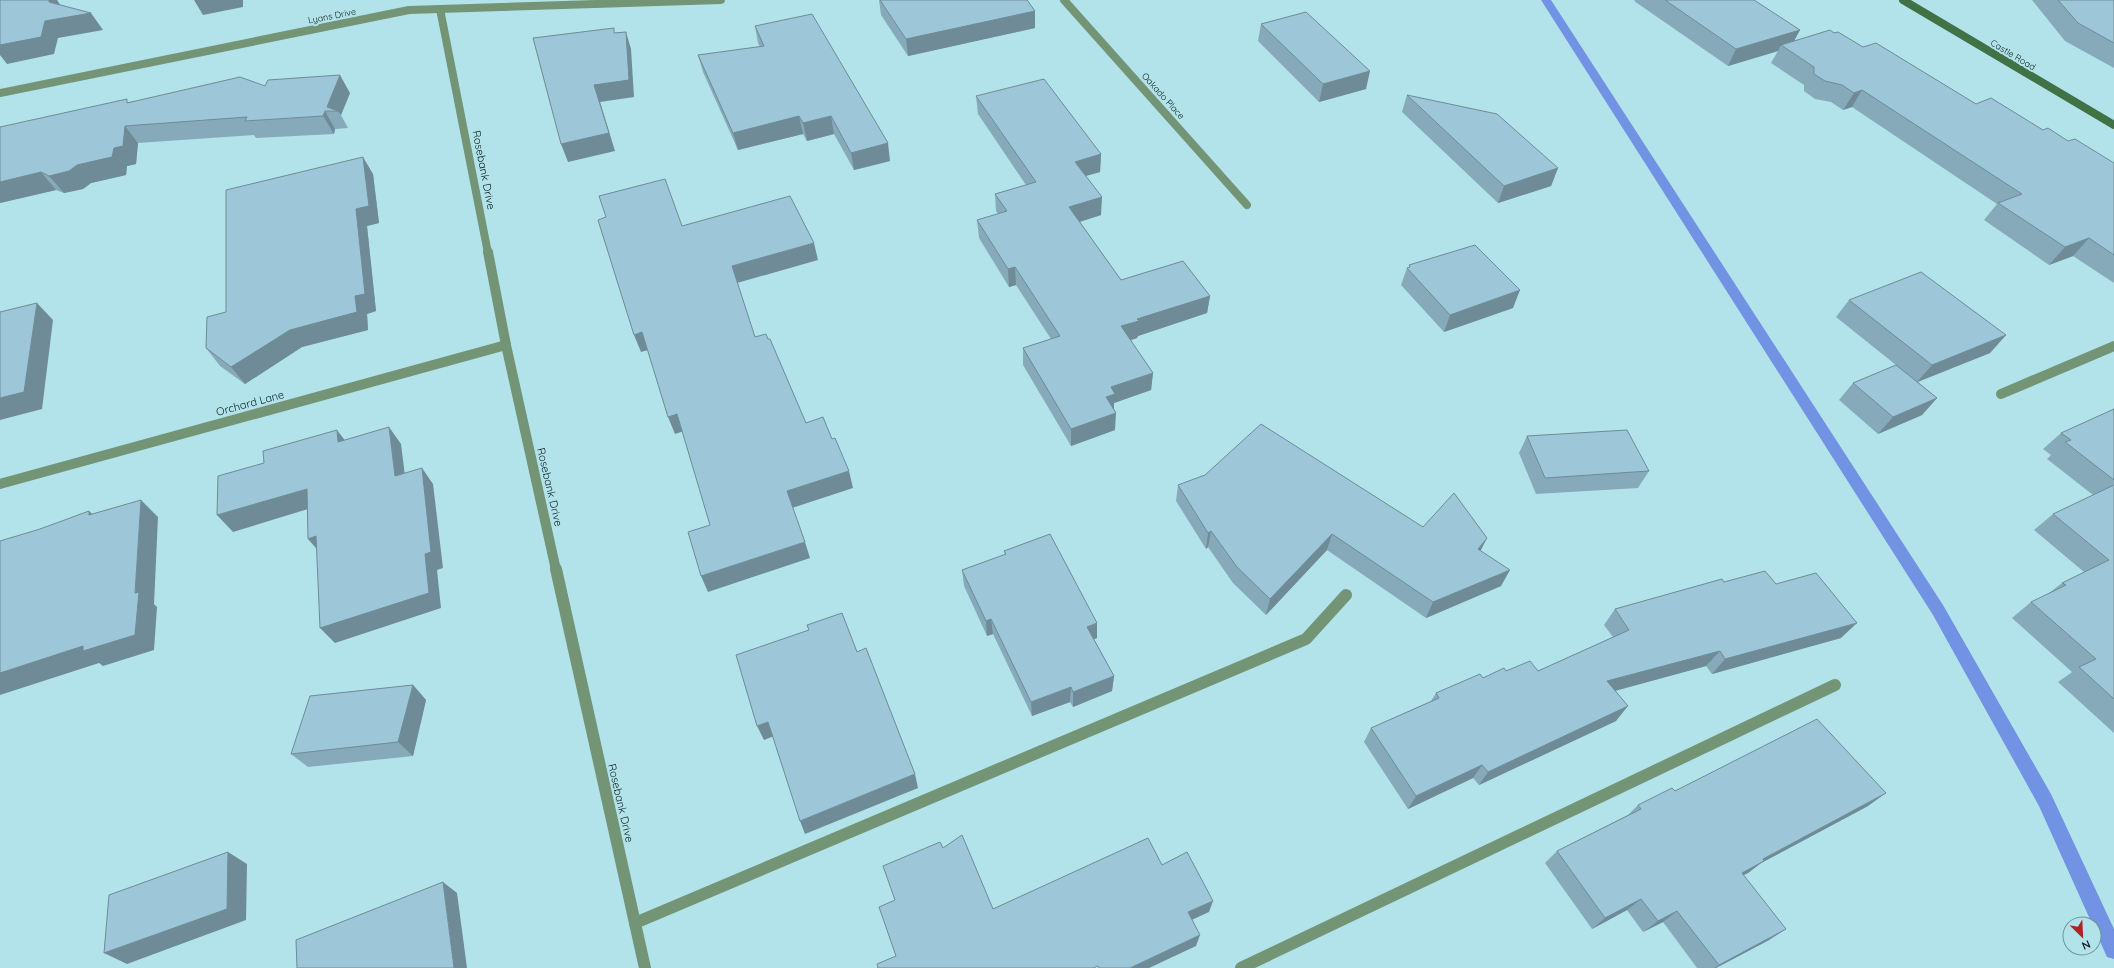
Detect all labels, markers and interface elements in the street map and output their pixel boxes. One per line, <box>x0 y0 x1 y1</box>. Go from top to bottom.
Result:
street label: Lyans Drive <box>307 5 357 26</box>
street label: Castle Road <box>1989 37 2038 72</box>
street label: Oakado Place <box>1140 70 1187 121</box>
street label: Rosebank Drive <box>469 129 499 211</box>
street label: Orchard Lane <box>214 387 286 419</box>
street label: Rosebank Drive <box>534 446 566 528</box>
street label: Rosebank Drive <box>605 762 637 844</box>
north arrow <box>2062 916 2102 956</box>
text: N <box>2080 937 2093 953</box>

